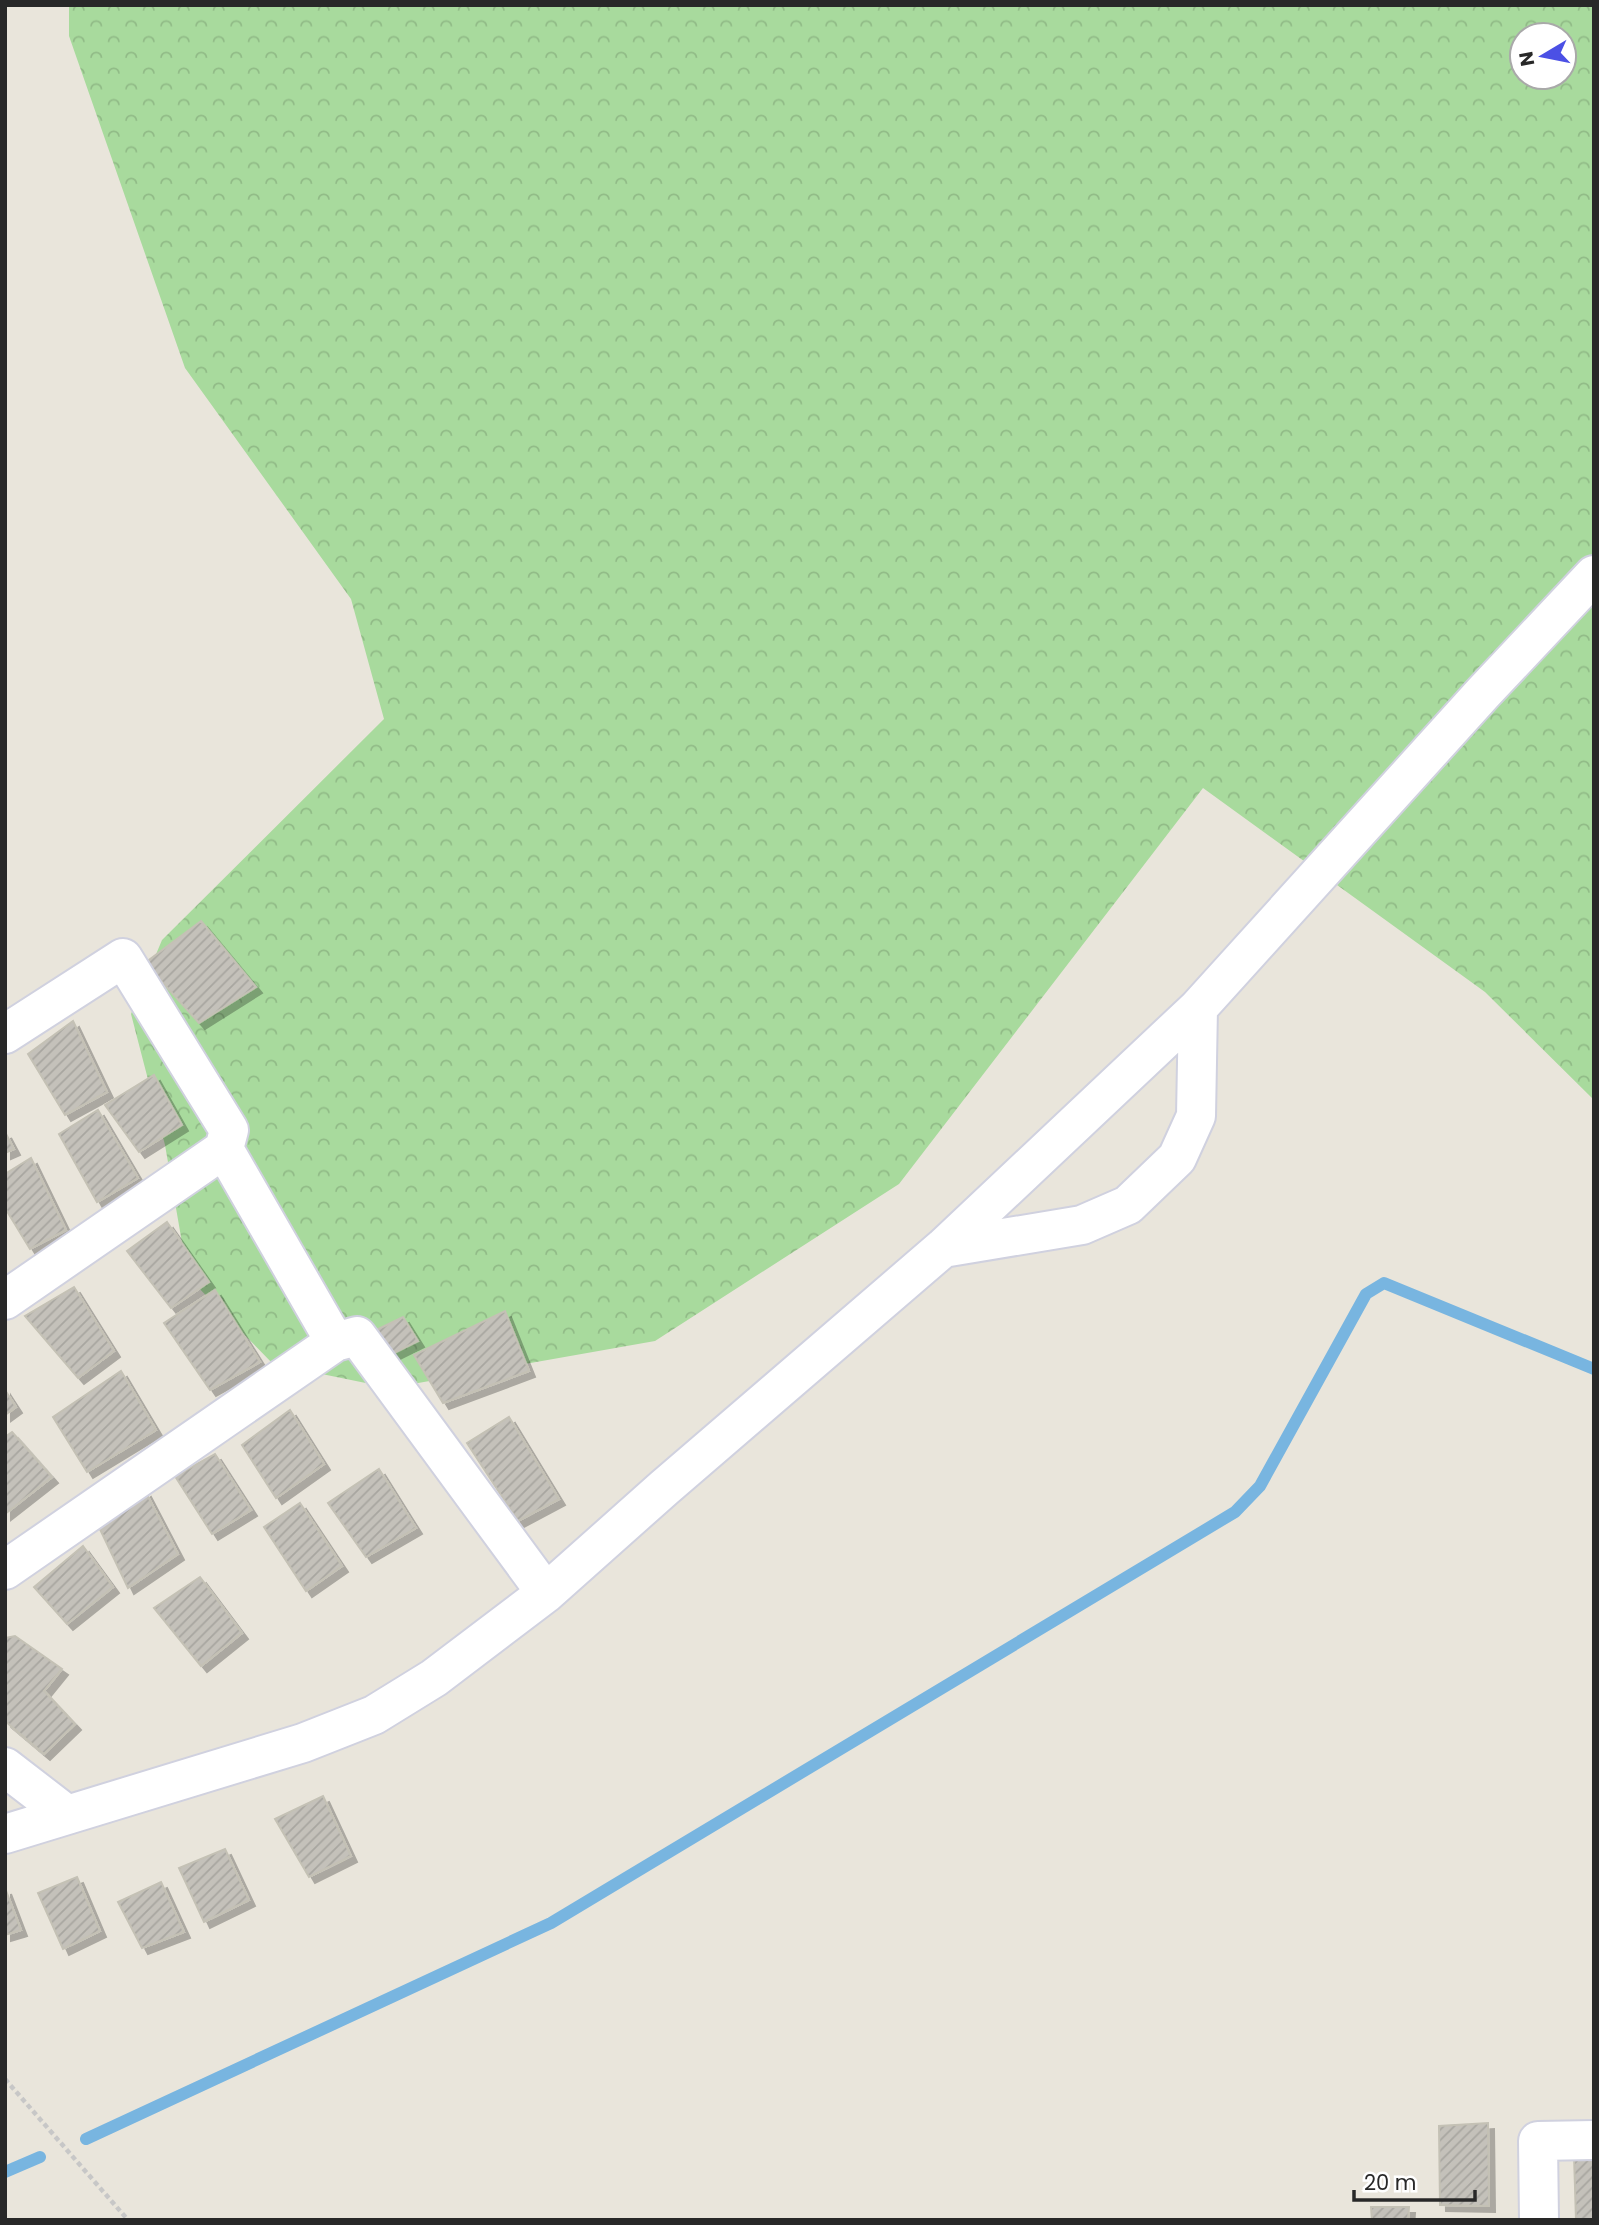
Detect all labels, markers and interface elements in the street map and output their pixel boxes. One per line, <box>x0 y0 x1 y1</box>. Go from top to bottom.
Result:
north arrow <box>1508 21 1578 91</box>
text: N <box>1512 49 1541 68</box>
scale bar <box>1354 2158 1475 2202</box>
text: 20 m <box>1364 2168 1417 2197</box>

